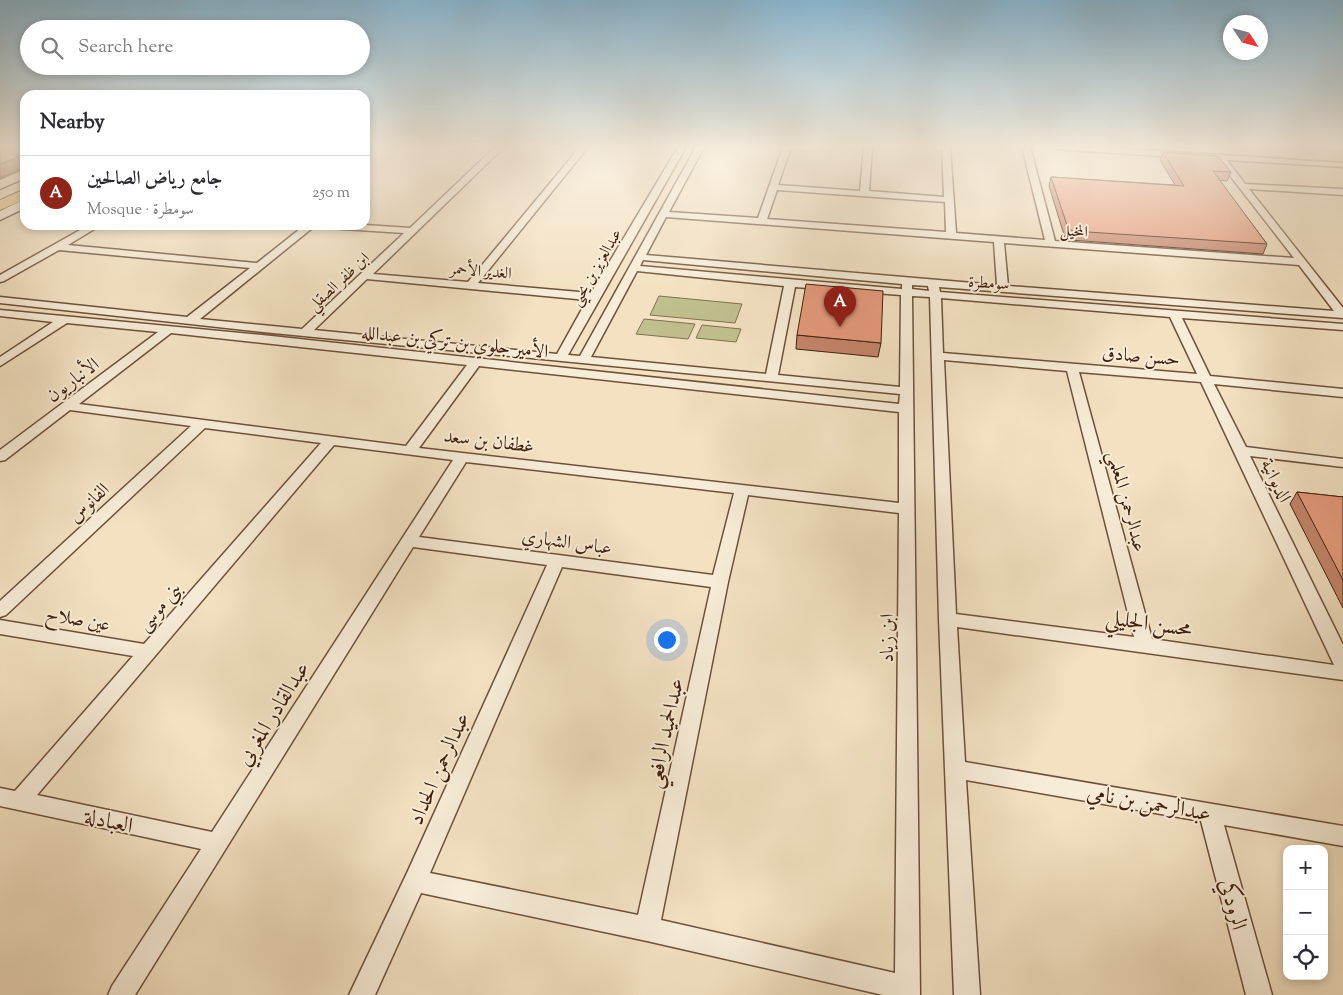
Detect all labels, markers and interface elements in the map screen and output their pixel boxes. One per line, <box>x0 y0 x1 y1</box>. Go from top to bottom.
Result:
north arrow <box>1223 15 1268 60</box>
search box <box>20 20 370 75</box>
icon: search <box>38 34 66 62</box>
text: Search here <box>78 34 173 61</box>
text: Nearby <box>40 108 105 138</box>
text: جامع رياض الصالحين <box>87 166 222 193</box>
text: A <box>50 182 63 205</box>
text: 250 m <box>312 182 350 205</box>
text: Mosque · سومطرة <box>87 199 194 222</box>
street label: المخيل <box>1059 220 1089 245</box>
street label: عبدالعزيز بن يحيى <box>566 225 629 311</box>
street label: ابن ظفر الصقلي <box>304 248 377 319</box>
street label: الغدير الأحمر <box>447 256 513 287</box>
street label: سومطرة <box>968 272 1010 297</box>
pin: A <box>824 286 856 327</box>
street label: الأمير جلوي بن تركي بن عبدالله <box>360 318 550 367</box>
street label: حسن صادق <box>1101 341 1181 374</box>
street label: الأنباريون <box>40 351 106 410</box>
street label: غطفان بن سعد <box>442 424 535 461</box>
street label: عبدالرحمن المعلمي <box>1096 448 1152 556</box>
street label: الديوانية <box>1253 455 1297 508</box>
street label: الفانوس <box>63 478 116 530</box>
street label: عباس الشهاري <box>520 524 613 563</box>
street label: بني موسى <box>132 577 192 640</box>
street label: عين صلاح <box>43 602 112 641</box>
street label: محسن الجليلي <box>1103 603 1195 650</box>
street label: ابن زياد <box>875 614 902 662</box>
your location <box>654 627 680 653</box>
street label: عبدالقادر المغربي <box>230 656 319 773</box>
street label: عبدالحميد الرافعي <box>640 675 696 792</box>
street label: عبدالرحمن الحداد <box>402 708 480 831</box>
street label: عبدالرحمن بن نامي <box>1084 778 1213 832</box>
street label: العبادلة <box>80 802 136 844</box>
map controls <box>1283 845 1328 980</box>
button: + <box>1283 845 1328 890</box>
street label: الرودكي <box>1209 876 1253 934</box>
button: − <box>1283 890 1328 935</box>
button: locate <box>1283 935 1328 980</box>

